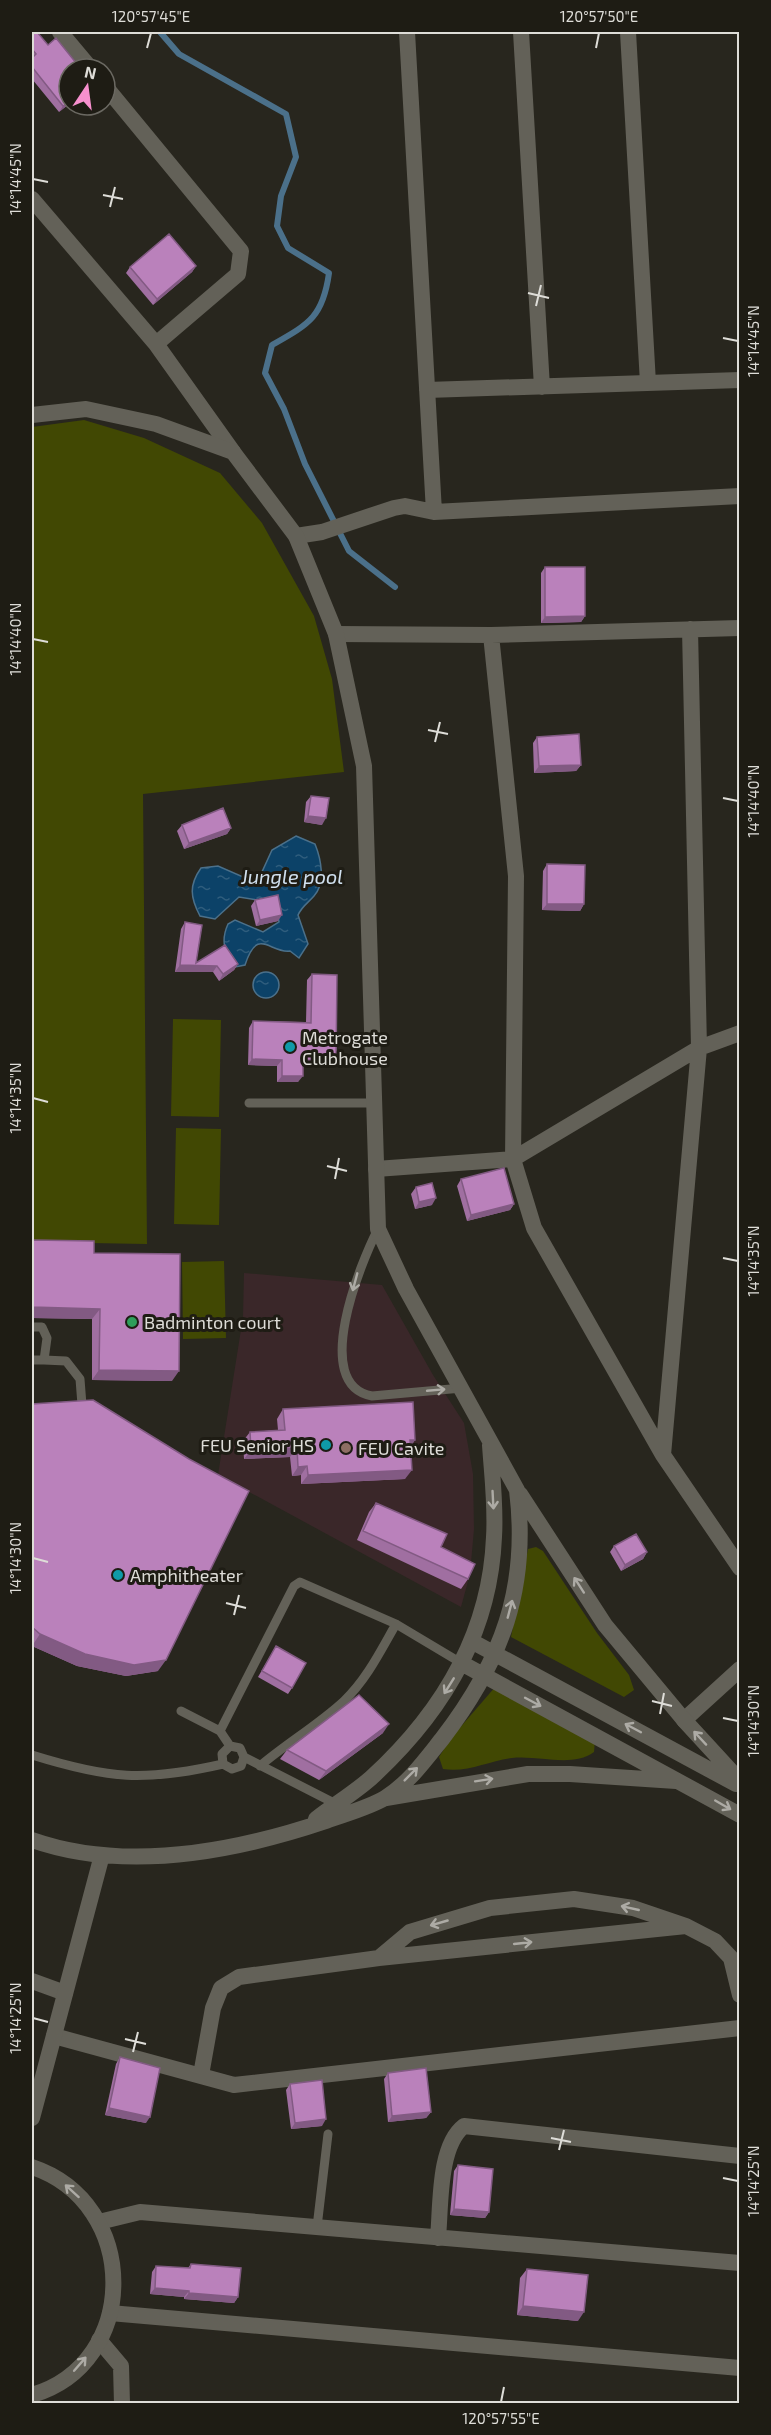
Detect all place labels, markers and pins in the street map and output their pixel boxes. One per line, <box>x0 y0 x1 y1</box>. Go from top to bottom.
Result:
place label: Metrogate Clubhouse <box>302 1026 388 1069</box>
marker: Metrogate Clubhouse <box>283 1040 297 1054</box>
place label: Badminton court <box>144 1311 281 1333</box>
marker: Badminton court <box>125 1315 139 1329</box>
place label: FEU Senior HS <box>200 1434 314 1456</box>
place label: FEU Cavite <box>358 1437 444 1459</box>
marker: FEU Senior HS <box>319 1438 333 1452</box>
marker: FEU Cavite <box>339 1441 353 1455</box>
place label: Amphitheater <box>130 1564 243 1586</box>
marker: Amphitheater <box>111 1568 125 1582</box>

